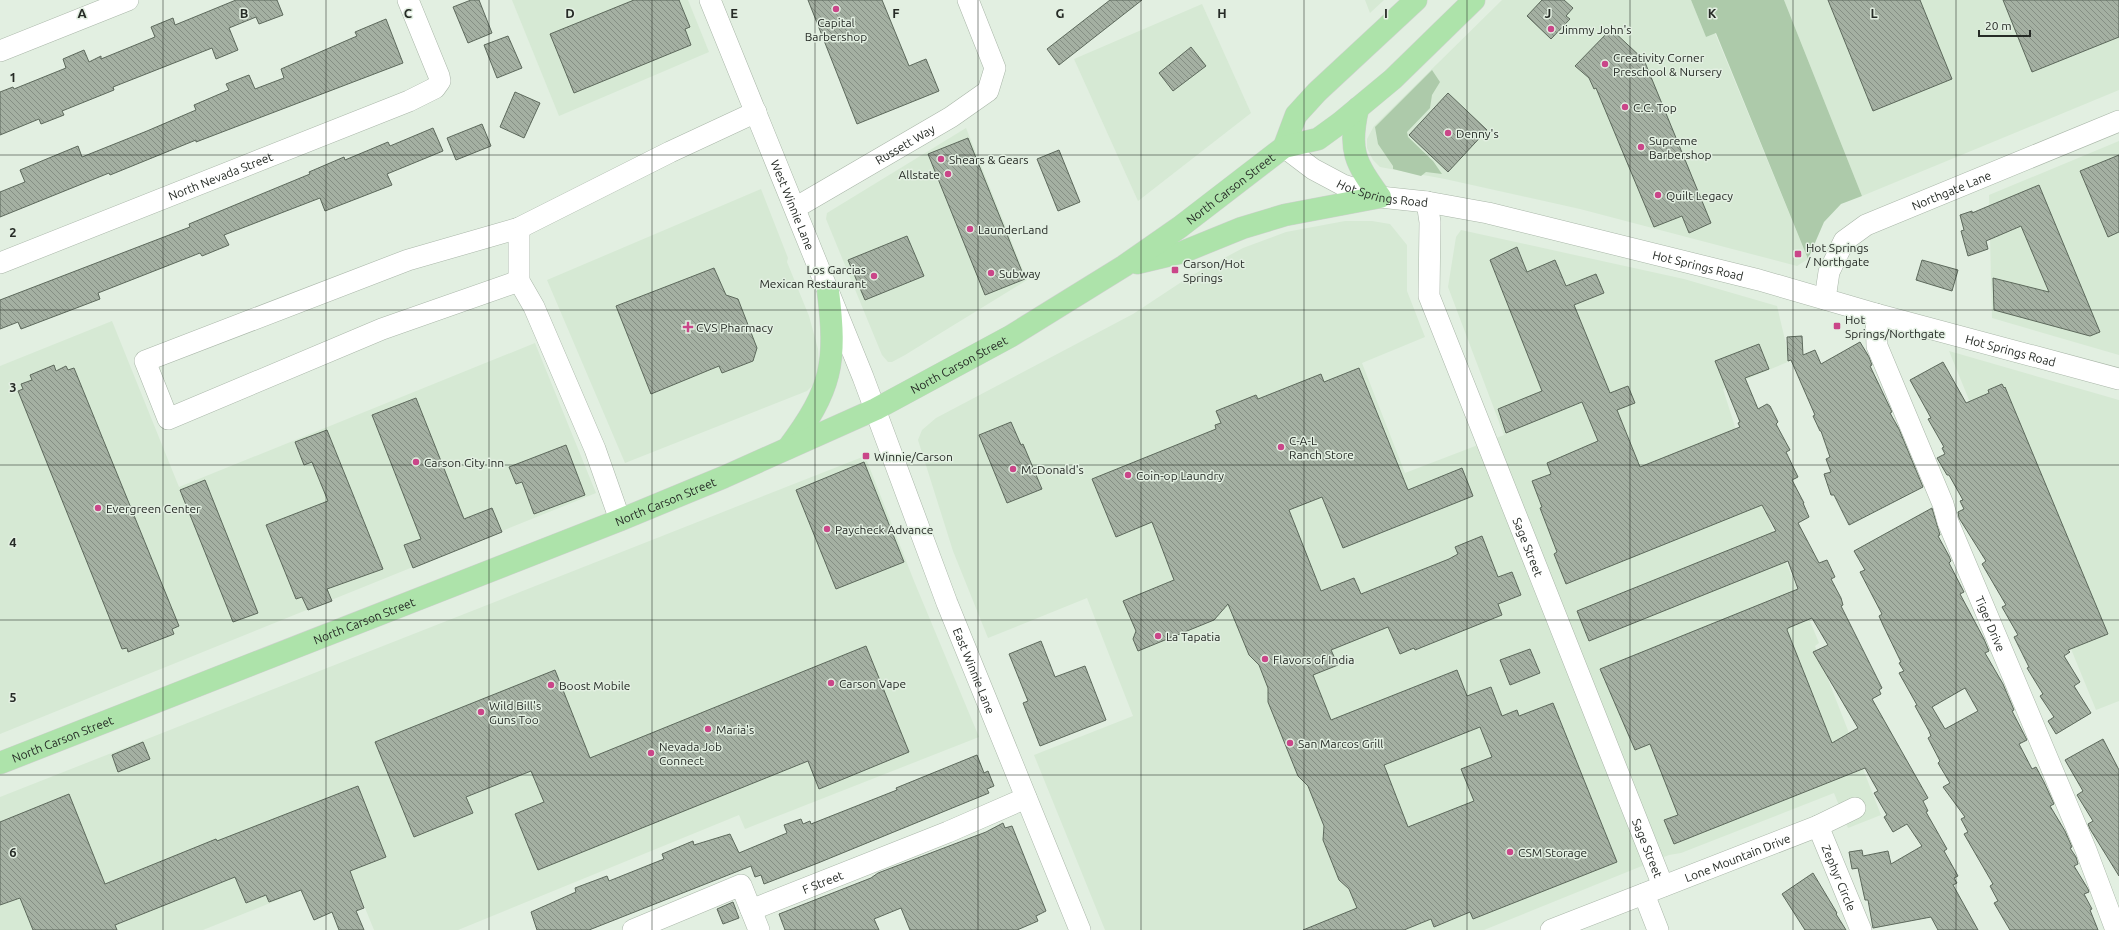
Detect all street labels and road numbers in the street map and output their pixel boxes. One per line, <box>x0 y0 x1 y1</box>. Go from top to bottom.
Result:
street label: Russett Way <box>873 122 937 166</box>
street label: North Nevada Street <box>166 149 275 202</box>
street label: North Carson Street <box>1183 150 1277 226</box>
street label: West Winnie Lane <box>769 158 817 252</box>
street label: Northgate Lane <box>1910 168 1993 212</box>
street label: Hot Springs Road <box>1335 176 1429 209</box>
street label: Hot Springs Road <box>1651 247 1745 282</box>
street label: Hot Springs Road <box>1964 332 2057 368</box>
street label: North Carson Street <box>908 333 1010 396</box>
street label: North Carson Street <box>613 474 718 528</box>
street label: Sage Street <box>1511 515 1546 578</box>
street label: North Carson Street <box>311 594 417 646</box>
street label: Tiger Drive <box>1973 594 2008 653</box>
street label: East Winnie Lane <box>951 626 998 716</box>
street label: North Carson Street <box>10 713 115 764</box>
street label: Sage Street <box>1630 817 1666 880</box>
street label: Lone Mountain Drive <box>1683 831 1792 884</box>
street label: Zephyr Circle <box>1820 843 1859 913</box>
street label: F Street <box>800 868 845 896</box>

